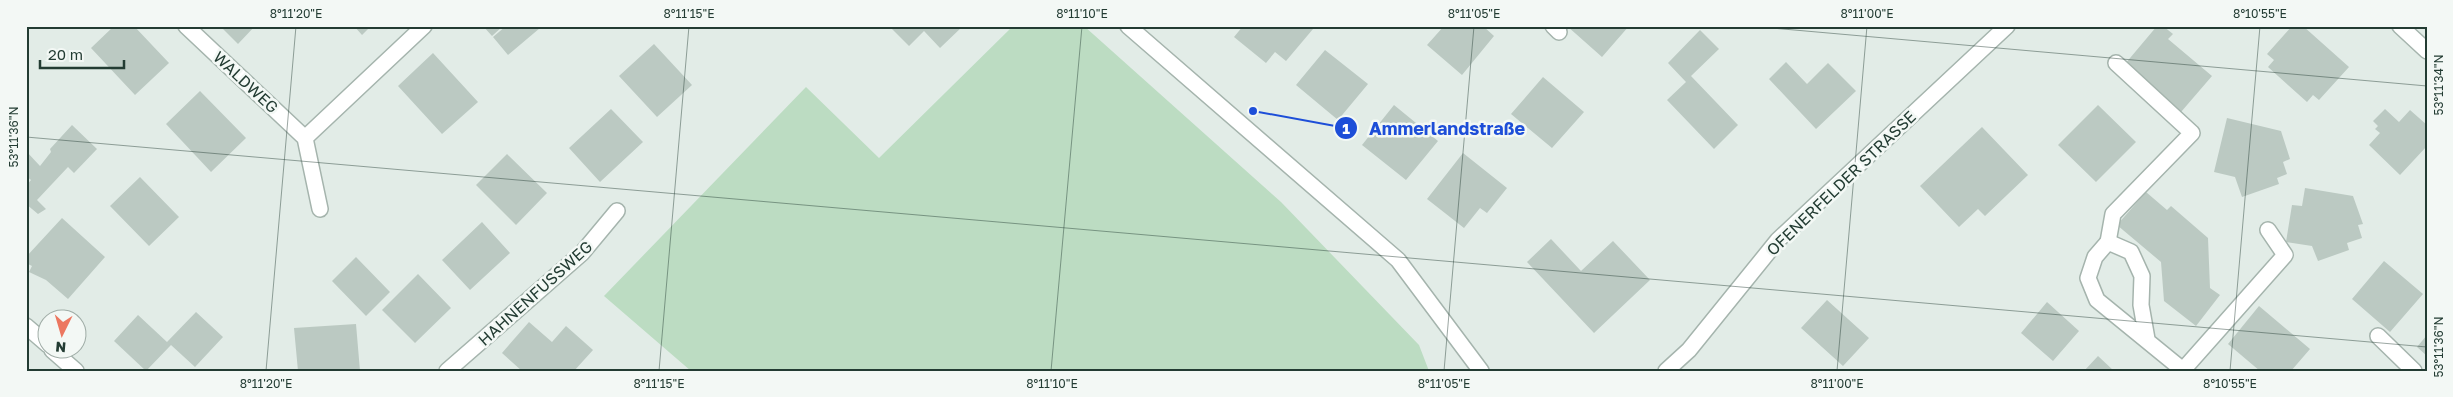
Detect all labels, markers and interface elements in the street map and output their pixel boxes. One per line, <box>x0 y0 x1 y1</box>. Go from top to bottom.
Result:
text: 8°11'20"E <box>270 6 322 21</box>
text: 8°11'15"E <box>663 6 715 21</box>
text: 8°11'10"E <box>1056 6 1108 21</box>
text: 8°11'05"E <box>1448 6 1500 21</box>
text: 8°11'00"E <box>1840 6 1894 21</box>
text: 8°10'55"E <box>2233 6 2287 21</box>
scale bar <box>40 38 124 70</box>
text: 20 m <box>48 45 83 63</box>
street label: WALDWEG <box>209 47 283 117</box>
text: 53°11'34"N <box>2431 54 2446 116</box>
text: 53°11'36"N <box>6 106 21 168</box>
street label: OFENERFELDER STRASSE <box>1762 106 1920 260</box>
callout: Ammerlandstraße <box>1334 112 1535 145</box>
text: Ammerlandstraße <box>1369 117 1525 139</box>
text: 1 <box>1342 119 1350 137</box>
street label: HAHNENFUSSWEG <box>474 236 596 350</box>
north arrow <box>38 310 88 360</box>
text: 53°11'36"N <box>2431 316 2446 378</box>
text: N <box>55 339 67 356</box>
text: 8°11'20"E <box>240 376 292 391</box>
text: 8°11'15"E <box>633 376 685 391</box>
text: 8°11'10"E <box>1026 376 1078 391</box>
text: 8°11'05"E <box>1418 376 1470 391</box>
text: 8°11'00"E <box>1810 376 1864 391</box>
text: 8°10'55"E <box>2203 376 2257 391</box>

